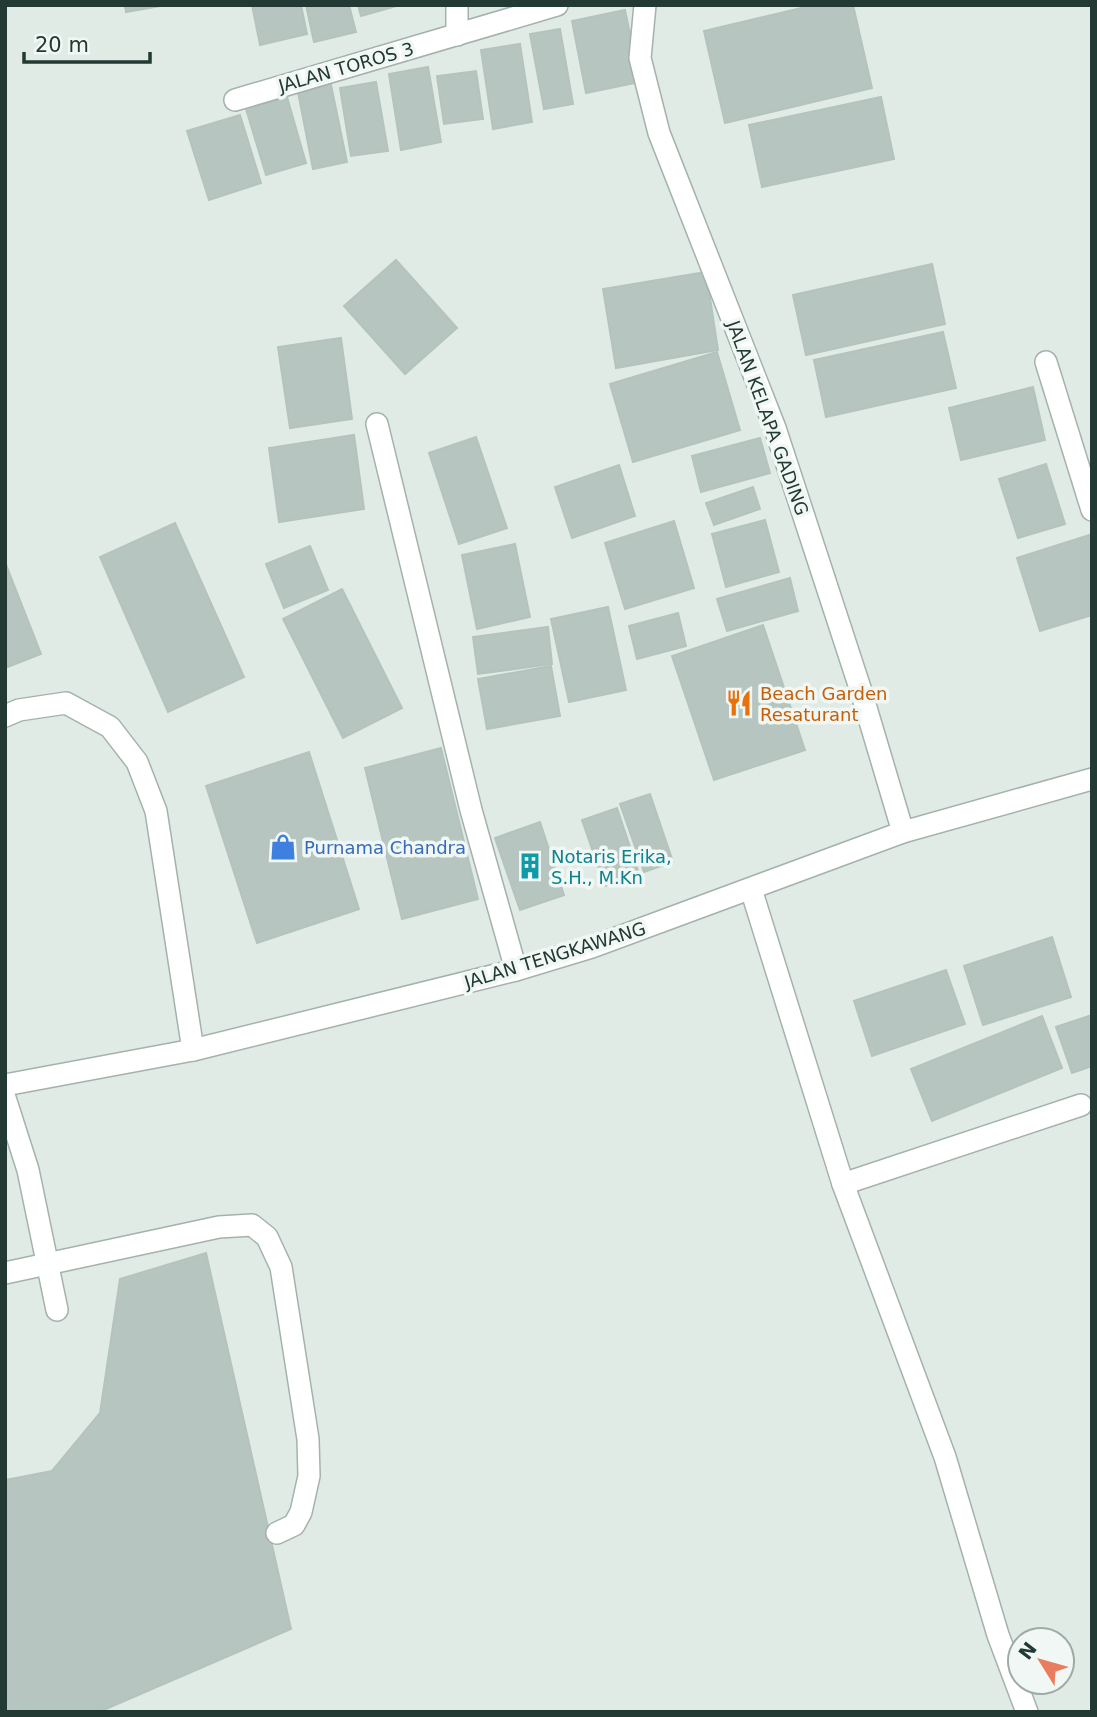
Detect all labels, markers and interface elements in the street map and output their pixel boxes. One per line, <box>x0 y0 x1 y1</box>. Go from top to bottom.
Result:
scale bar <box>24 21 150 65</box>
text: 20 m <box>35 33 89 57</box>
street label: JALAN TOROS 3 <box>275 38 416 97</box>
street label: JALAN KELAPA GADING <box>723 317 813 518</box>
place label: Beach Garden Resaturant <box>760 683 887 725</box>
restaurant icon: Beach Garden Resaturant <box>724 688 754 718</box>
shop icon: Purnama Chandra <box>268 832 298 862</box>
place label: Purnama Chandra <box>304 837 466 858</box>
place label: Notaris Erika, S.H., M.Kn <box>551 846 672 888</box>
building icon: Notaris Erika, S.H., M.Kn <box>515 851 545 881</box>
street label: JALAN TENGKAWANG <box>461 917 648 993</box>
north arrow <box>1006 1626 1076 1696</box>
text: N <box>1014 1638 1041 1664</box>

